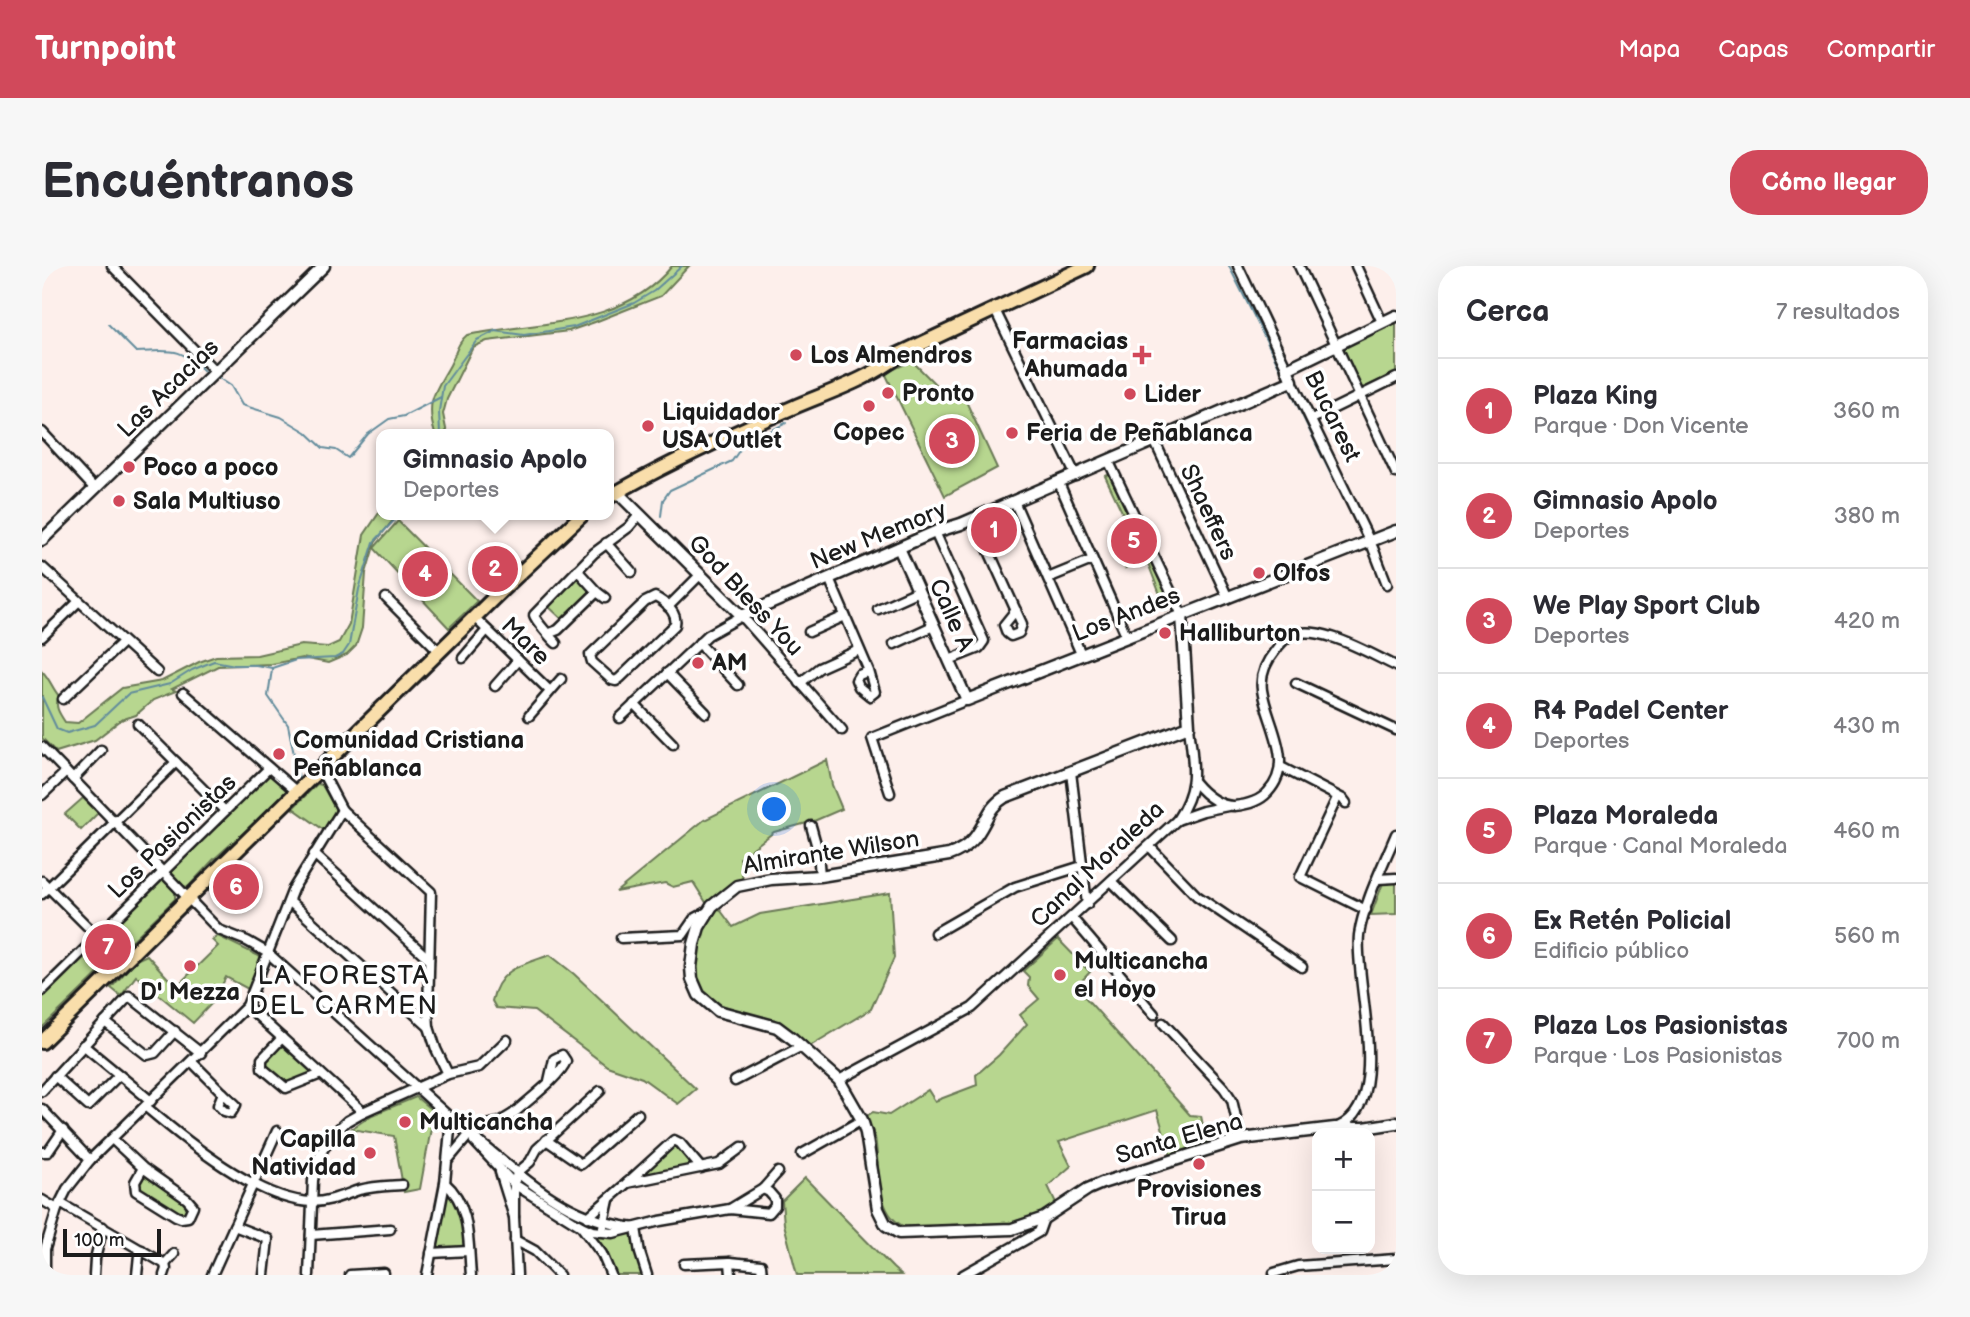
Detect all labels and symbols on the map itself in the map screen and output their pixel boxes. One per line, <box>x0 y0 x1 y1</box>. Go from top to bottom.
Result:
place label: Farmacias Ahumada <box>1012 327 1128 384</box>
street label: Las Acacias <box>112 333 225 444</box>
place label: Los Almendros <box>810 341 972 370</box>
marker: Los Almendros <box>788 347 804 363</box>
marker: Farmacias Ahumada <box>1134 347 1150 363</box>
street label: Bucarest <box>1298 366 1367 467</box>
place label: Pronto <box>902 379 974 408</box>
place label: Lider <box>1144 380 1202 409</box>
marker: Pronto <box>880 385 896 401</box>
marker: Lider <box>1122 386 1138 402</box>
place label: Liquidador USA Outlet <box>662 398 782 455</box>
marker: Copec <box>861 398 877 414</box>
pin: 3 <box>929 415 975 467</box>
marker: Liquidador USA Outlet <box>640 418 656 434</box>
place label: Copec <box>833 418 905 447</box>
place label: Feria de Peñablanca <box>1026 419 1253 448</box>
marker: Feria de Peñablanca <box>1004 425 1020 441</box>
place label: Poco a poco <box>143 453 278 482</box>
marker: Poco a poco <box>121 459 137 475</box>
street label: Shaeffers <box>1174 460 1243 565</box>
place label: Sala Multiuso <box>133 487 281 516</box>
marker: Sala Multiuso <box>111 493 127 509</box>
street label: New Memory <box>806 495 951 576</box>
pin: 1 <box>971 504 1017 556</box>
pin: 5 <box>1111 515 1157 567</box>
street label: God Bless You <box>682 529 809 662</box>
pin: 2 <box>472 543 518 595</box>
pin: 4 <box>402 548 448 600</box>
place label: Olfos <box>1273 559 1331 588</box>
marker: Olfos <box>1251 565 1267 581</box>
street label: Calle A <box>923 574 980 656</box>
street label: Los Andes <box>1068 581 1184 648</box>
street label: Mare <box>495 611 556 671</box>
place label: Halliburton <box>1179 619 1301 648</box>
marker: Halliburton <box>1157 625 1173 641</box>
place label: AM <box>711 649 747 678</box>
marker: AM <box>690 655 706 671</box>
place label: Comunidad Cristiana Peñablanca <box>293 726 524 783</box>
marker: Comunidad Cristiana Peñablanca <box>271 746 287 762</box>
street label: Los Pasionistas <box>102 768 243 905</box>
your location <box>757 792 791 826</box>
street label: Canal Moraleda <box>1024 795 1170 934</box>
street label: Almirante Wilson <box>741 824 921 881</box>
pin: 6 <box>213 861 259 913</box>
pin: 7 <box>85 921 131 973</box>
place label: Multicancha el Hoyo <box>1074 947 1208 1004</box>
marker: D' Mezza <box>182 958 198 974</box>
district label: LA FORESTA DEL CARMEN <box>249 961 439 1022</box>
marker: Multicancha el Hoyo <box>1052 967 1068 983</box>
place label: D' Mezza <box>140 978 240 1007</box>
street label: Santa Elena <box>1112 1107 1246 1170</box>
place label: Multicancha <box>419 1108 553 1137</box>
marker: Multicancha <box>397 1114 413 1130</box>
place label: Capilla Natividad <box>251 1125 356 1182</box>
marker: Capilla Natividad <box>362 1145 378 1161</box>
marker: Provisiones Tirua <box>1191 1156 1207 1172</box>
place label: Provisiones Tirua <box>1137 1175 1262 1232</box>
scale bar <box>63 1226 161 1258</box>

